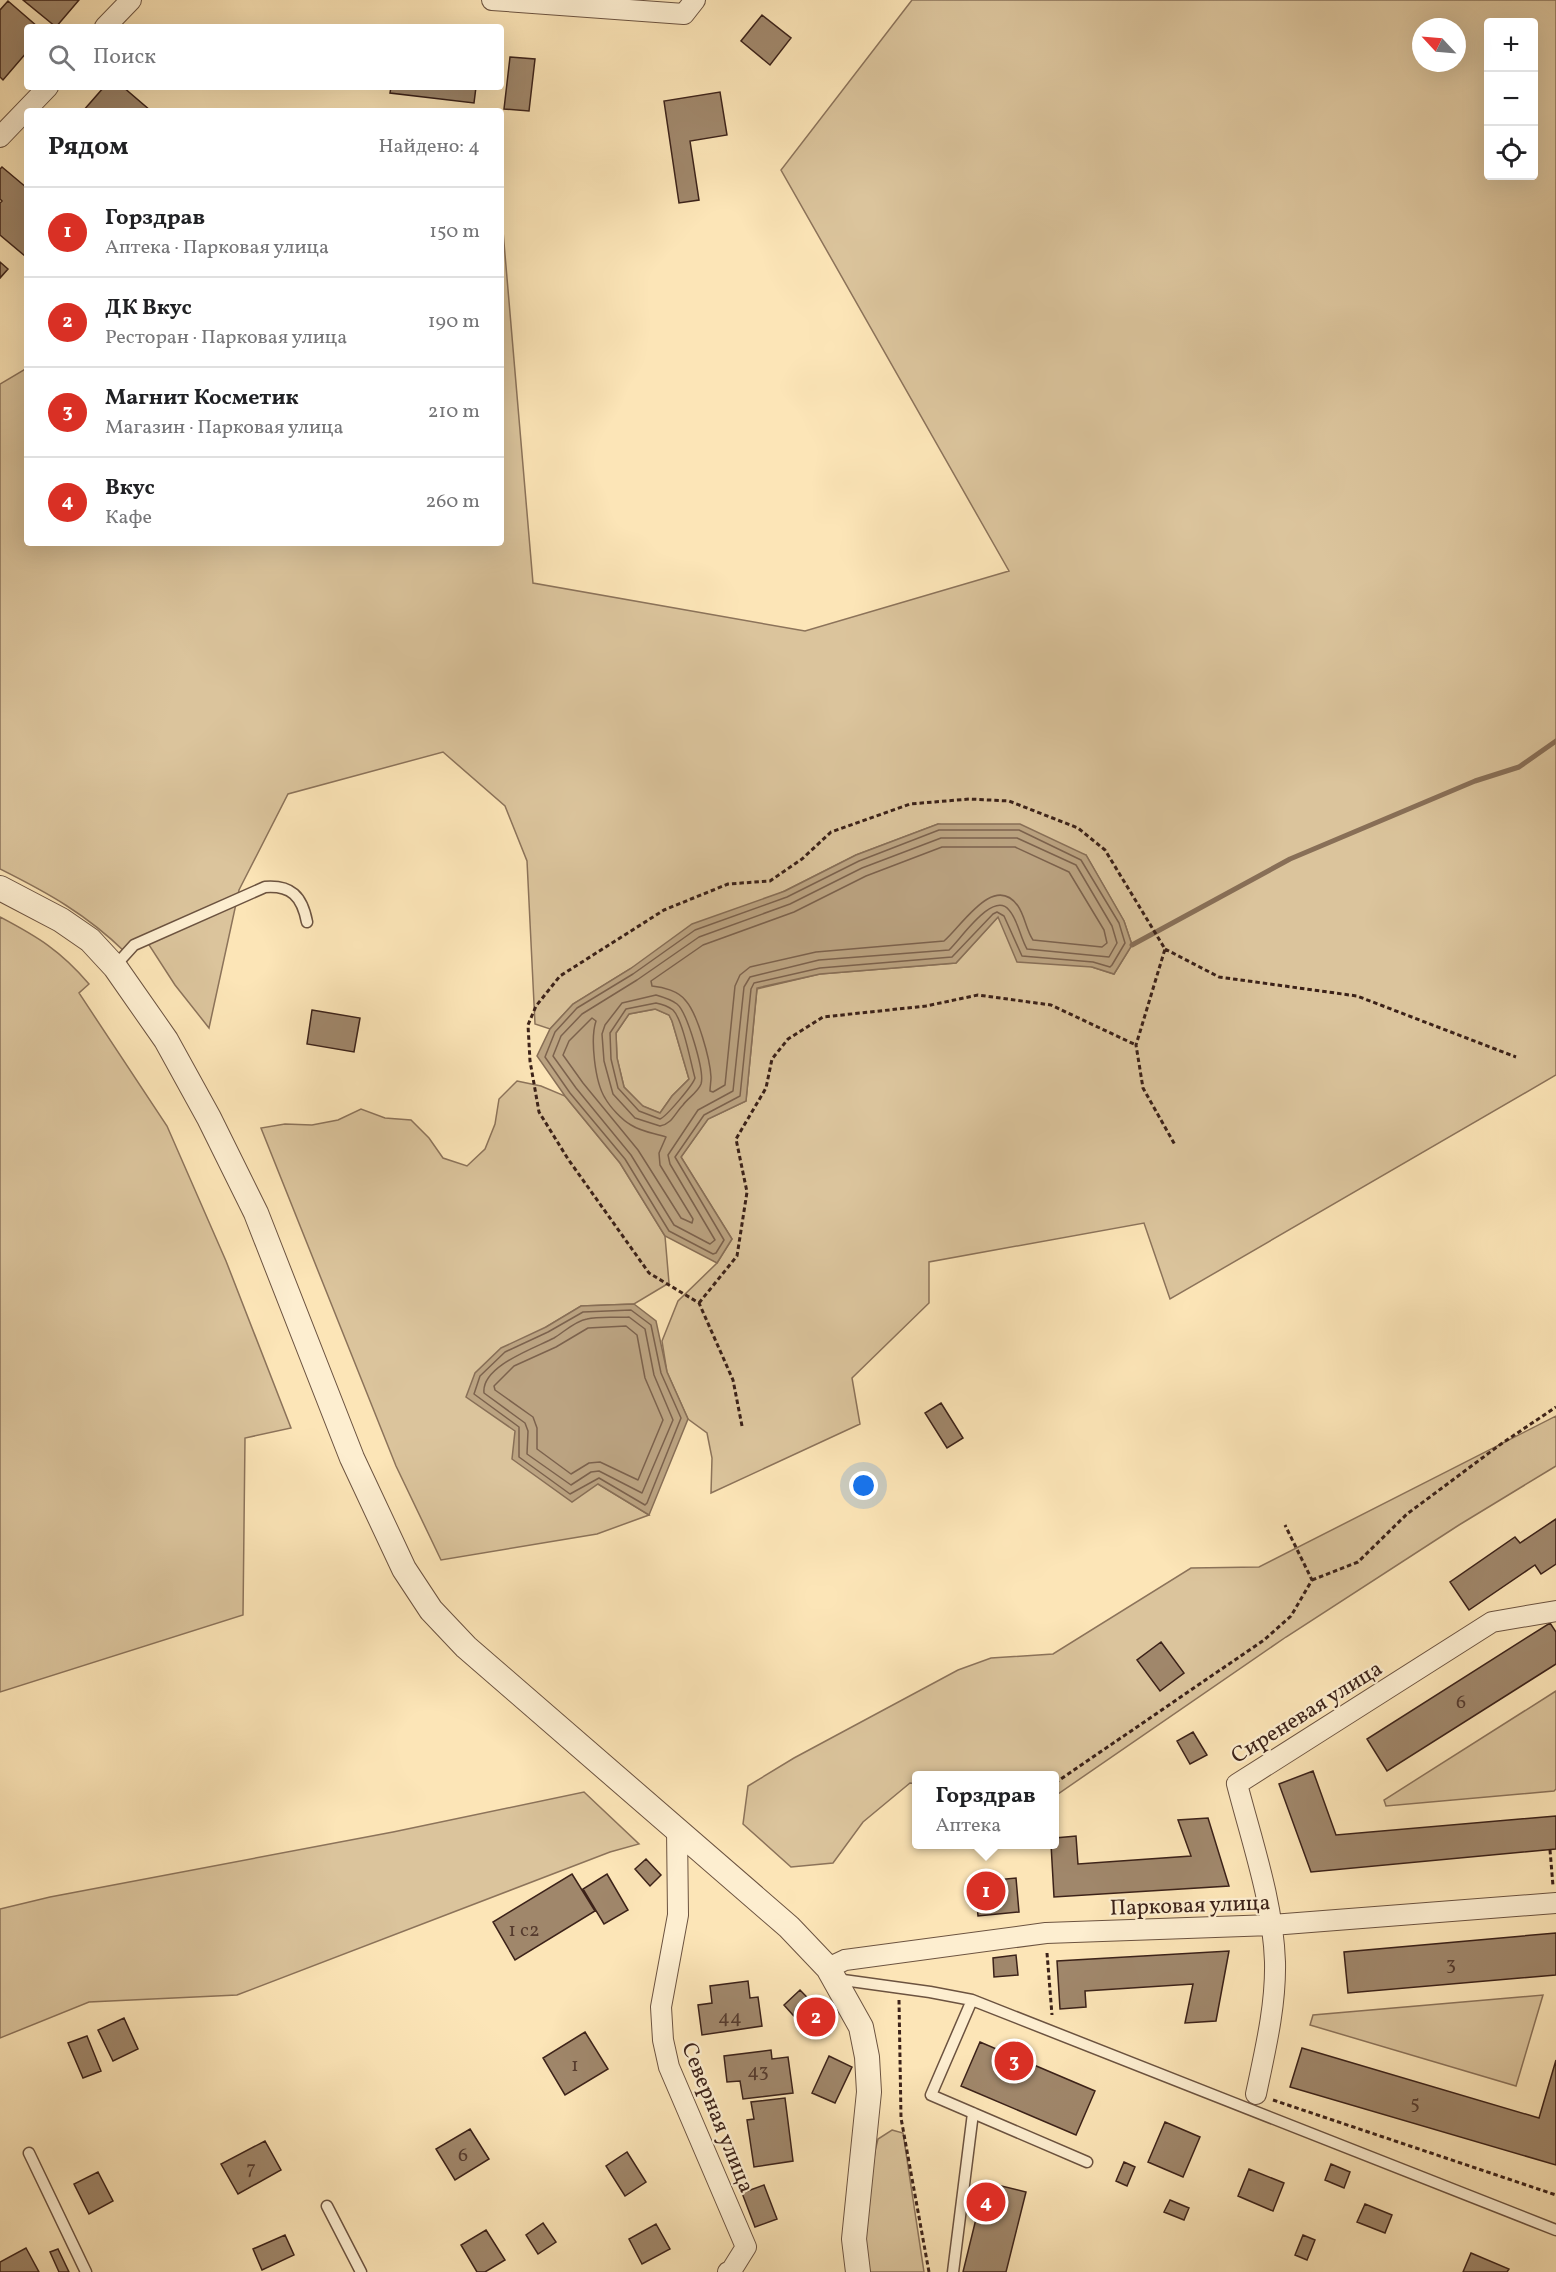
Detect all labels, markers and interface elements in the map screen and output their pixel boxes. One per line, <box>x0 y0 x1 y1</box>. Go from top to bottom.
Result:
north arrow <box>1412 18 1466 72</box>
map controls <box>1484 18 1538 180</box>
button: + <box>1484 18 1538 72</box>
search box <box>24 24 504 90</box>
icon: search <box>45 41 78 74</box>
text: Поиск <box>93 42 156 73</box>
button: − <box>1484 72 1538 126</box>
button: locate <box>1484 126 1538 180</box>
text: Рядом <box>48 129 128 165</box>
text: Найдено: 4 <box>379 133 480 161</box>
text: Горздрав <box>105 203 205 234</box>
text: 1 <box>63 218 72 246</box>
text: 150 m <box>429 218 480 246</box>
text: Аптека · Парковая улица <box>105 234 329 262</box>
text: ДК Вкус <box>105 293 192 324</box>
text: 2 <box>62 308 73 336</box>
text: 190 m <box>428 308 480 336</box>
text: Ресторан · Парковая улица <box>105 324 347 352</box>
text: Магнит Косметик <box>105 383 299 414</box>
text: 3 <box>62 398 73 426</box>
text: 210 m <box>428 398 480 426</box>
text: Магазин · Парковая улица <box>105 414 343 442</box>
text: Вкус <box>105 473 155 504</box>
text: 4 <box>61 488 74 516</box>
text: 260 m <box>425 488 480 516</box>
text: Кафе <box>105 504 152 532</box>
your location <box>849 1471 878 1500</box>
street label: Сиреневая улица <box>1226 1654 1389 1772</box>
house number: 6 <box>1456 1689 1466 1717</box>
popup <box>912 1771 1059 1849</box>
text: Горздрав <box>935 1781 1036 1812</box>
text: Аптека <box>935 1812 1001 1840</box>
pin: 1 <box>966 1868 1006 1914</box>
street label: Парковая улица <box>1109 1888 1271 1925</box>
house number: 1 с2 <box>508 1917 540 1945</box>
house number: 3 <box>1446 1951 1456 1979</box>
pin: 2 <box>796 1994 836 2040</box>
house number: 44 <box>718 2004 742 2032</box>
street label: Северная улица <box>672 2038 761 2198</box>
pin: 3 <box>994 2038 1034 2084</box>
house number: 1 <box>571 2052 579 2080</box>
house number: 43 <box>747 2058 769 2086</box>
house number: 5 <box>1410 2090 1420 2118</box>
house number: 6 <box>458 2142 468 2170</box>
house number: 7 <box>246 2155 256 2183</box>
pin: 4 <box>966 2180 1006 2224</box>

